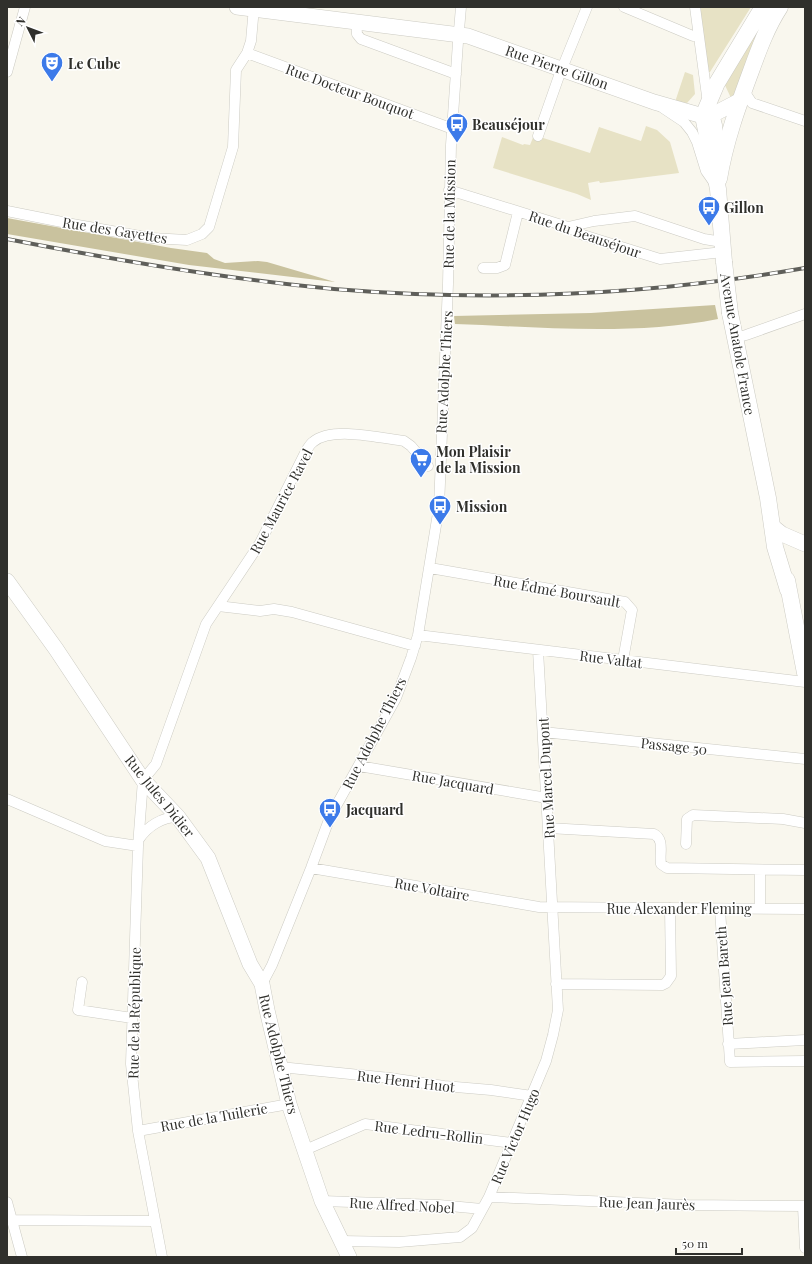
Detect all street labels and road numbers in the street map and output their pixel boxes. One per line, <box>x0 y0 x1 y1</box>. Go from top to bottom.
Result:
street label: Rue Pierre Gillon <box>503 40 612 94</box>
street label: Rue Docteur Bouquot <box>283 59 418 123</box>
street label: Rue de la Mission <box>439 159 459 269</box>
street label: Rue du Beauséjour <box>526 206 644 262</box>
street label: Rue des Gayettes <box>61 212 169 248</box>
street label: Avenue Anatole France <box>716 271 760 416</box>
street label: Rue Adolphe Thiers <box>431 310 457 434</box>
street label: Rue Maurice Ravel <box>245 445 317 557</box>
street label: Rue Édmé Boursault <box>492 570 623 612</box>
street label: Rue Valtat <box>579 646 645 672</box>
street label: Rue Adolphe Thiers <box>338 674 410 792</box>
street label: Rue Marcel Dupont <box>533 716 559 839</box>
street label: Passage 50 <box>640 733 708 759</box>
street label: Rue Jules Didier <box>121 751 200 842</box>
street label: Rue Jacquard <box>411 765 495 799</box>
street label: Rue Voltaire <box>393 873 471 905</box>
street label: Rue Alexander Fleming <box>606 899 752 918</box>
street label: Rue Jean Bareth <box>711 925 737 1026</box>
street label: Rue de la République <box>123 947 145 1079</box>
street label: Rue Adolphe Thiers <box>255 992 303 1116</box>
street label: Rue Henri Huot <box>356 1066 457 1097</box>
street label: Rue Victor Hugo <box>486 1085 544 1187</box>
street label: Rue de la Tuilerie <box>159 1098 269 1136</box>
street label: Rue Ledru-Rollin <box>374 1116 485 1148</box>
street label: Rue Jean Jaurès <box>598 1192 696 1214</box>
street label: Rue Alfred Nobel <box>349 1193 455 1217</box>

